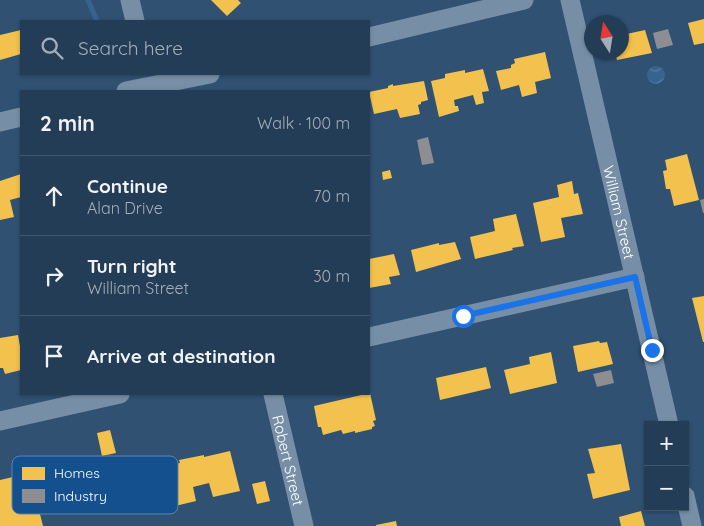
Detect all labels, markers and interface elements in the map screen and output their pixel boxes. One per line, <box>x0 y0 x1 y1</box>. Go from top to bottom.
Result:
north arrow <box>584 15 629 60</box>
search box <box>20 20 370 75</box>
icon: search <box>38 34 66 62</box>
text: Search here <box>78 36 183 60</box>
text: 2 min <box>40 110 95 136</box>
text: Walk · 100 m <box>257 113 350 133</box>
street label: William Street <box>599 164 640 261</box>
text: Continue <box>87 174 168 198</box>
icon: ahead <box>40 182 68 210</box>
text: 70 m <box>313 186 350 206</box>
text: Alan Drive <box>87 198 163 218</box>
text: Turn right <box>87 254 176 278</box>
icon: right <box>40 262 68 290</box>
text: 30 m <box>313 266 350 286</box>
text: William Street <box>87 278 189 298</box>
route start <box>452 305 475 328</box>
route end <box>641 339 664 362</box>
icon: arrive <box>40 342 68 370</box>
text: Arrive at destination <box>87 344 276 368</box>
street label: Robert Street <box>269 413 308 507</box>
map controls <box>644 421 689 511</box>
button: + <box>644 421 689 466</box>
legend <box>12 456 178 514</box>
text: Homes <box>54 464 100 482</box>
button: − <box>644 466 689 511</box>
text: Industry <box>54 487 107 505</box>

